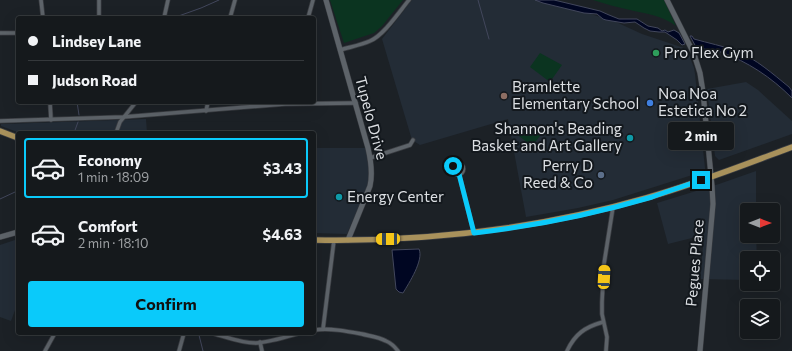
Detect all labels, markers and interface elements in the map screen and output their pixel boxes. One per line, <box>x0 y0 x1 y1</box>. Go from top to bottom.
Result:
text: Lindsey Lane <box>52 32 141 50</box>
place label: Pro Flex Gym <box>664 43 754 61</box>
marker: Pro Flex Gym <box>651 48 661 58</box>
text: Judson Road <box>52 71 137 89</box>
street label: Tupelo Drive <box>352 74 392 161</box>
place label: Bramlette Elementary School <box>512 77 639 112</box>
place label: Noa Noa Estetica No 2 <box>658 84 747 119</box>
marker: Bramlette Elementary School <box>499 91 509 101</box>
marker: Noa Noa Estetica No 2 <box>645 98 655 108</box>
place label: Shannon's Beading Basket and Art Gallery <box>472 119 622 154</box>
callout: 2 min <box>668 122 734 150</box>
text: 2 min <box>685 128 717 144</box>
marker: Shannon's Beading Basket and Art Gallery <box>625 133 635 143</box>
icon: car <box>30 150 66 186</box>
text: Economy <box>78 151 142 169</box>
place label: Perry D Reed & Co <box>523 156 593 191</box>
route start <box>444 157 462 175</box>
text: $3.43 <box>263 159 302 177</box>
text: 1 min · 18:09 <box>78 169 149 185</box>
marker: Perry D Reed & Co <box>596 170 606 180</box>
route end <box>692 171 710 189</box>
place label: Energy Center <box>347 187 444 205</box>
marker: Energy Center <box>334 192 344 202</box>
north arrow <box>740 203 780 243</box>
map controls <box>740 203 780 339</box>
icon: car <box>30 216 66 252</box>
text: Comfort <box>78 217 138 235</box>
street label: Pegues Place <box>681 218 707 307</box>
text: $4.63 <box>263 225 302 243</box>
car <box>376 233 400 245</box>
text: 2 min · 18:10 <box>78 235 148 251</box>
button: locate <box>740 251 780 291</box>
car <box>597 265 611 289</box>
button: Confirm <box>28 281 304 327</box>
button: layers <box>740 299 780 339</box>

